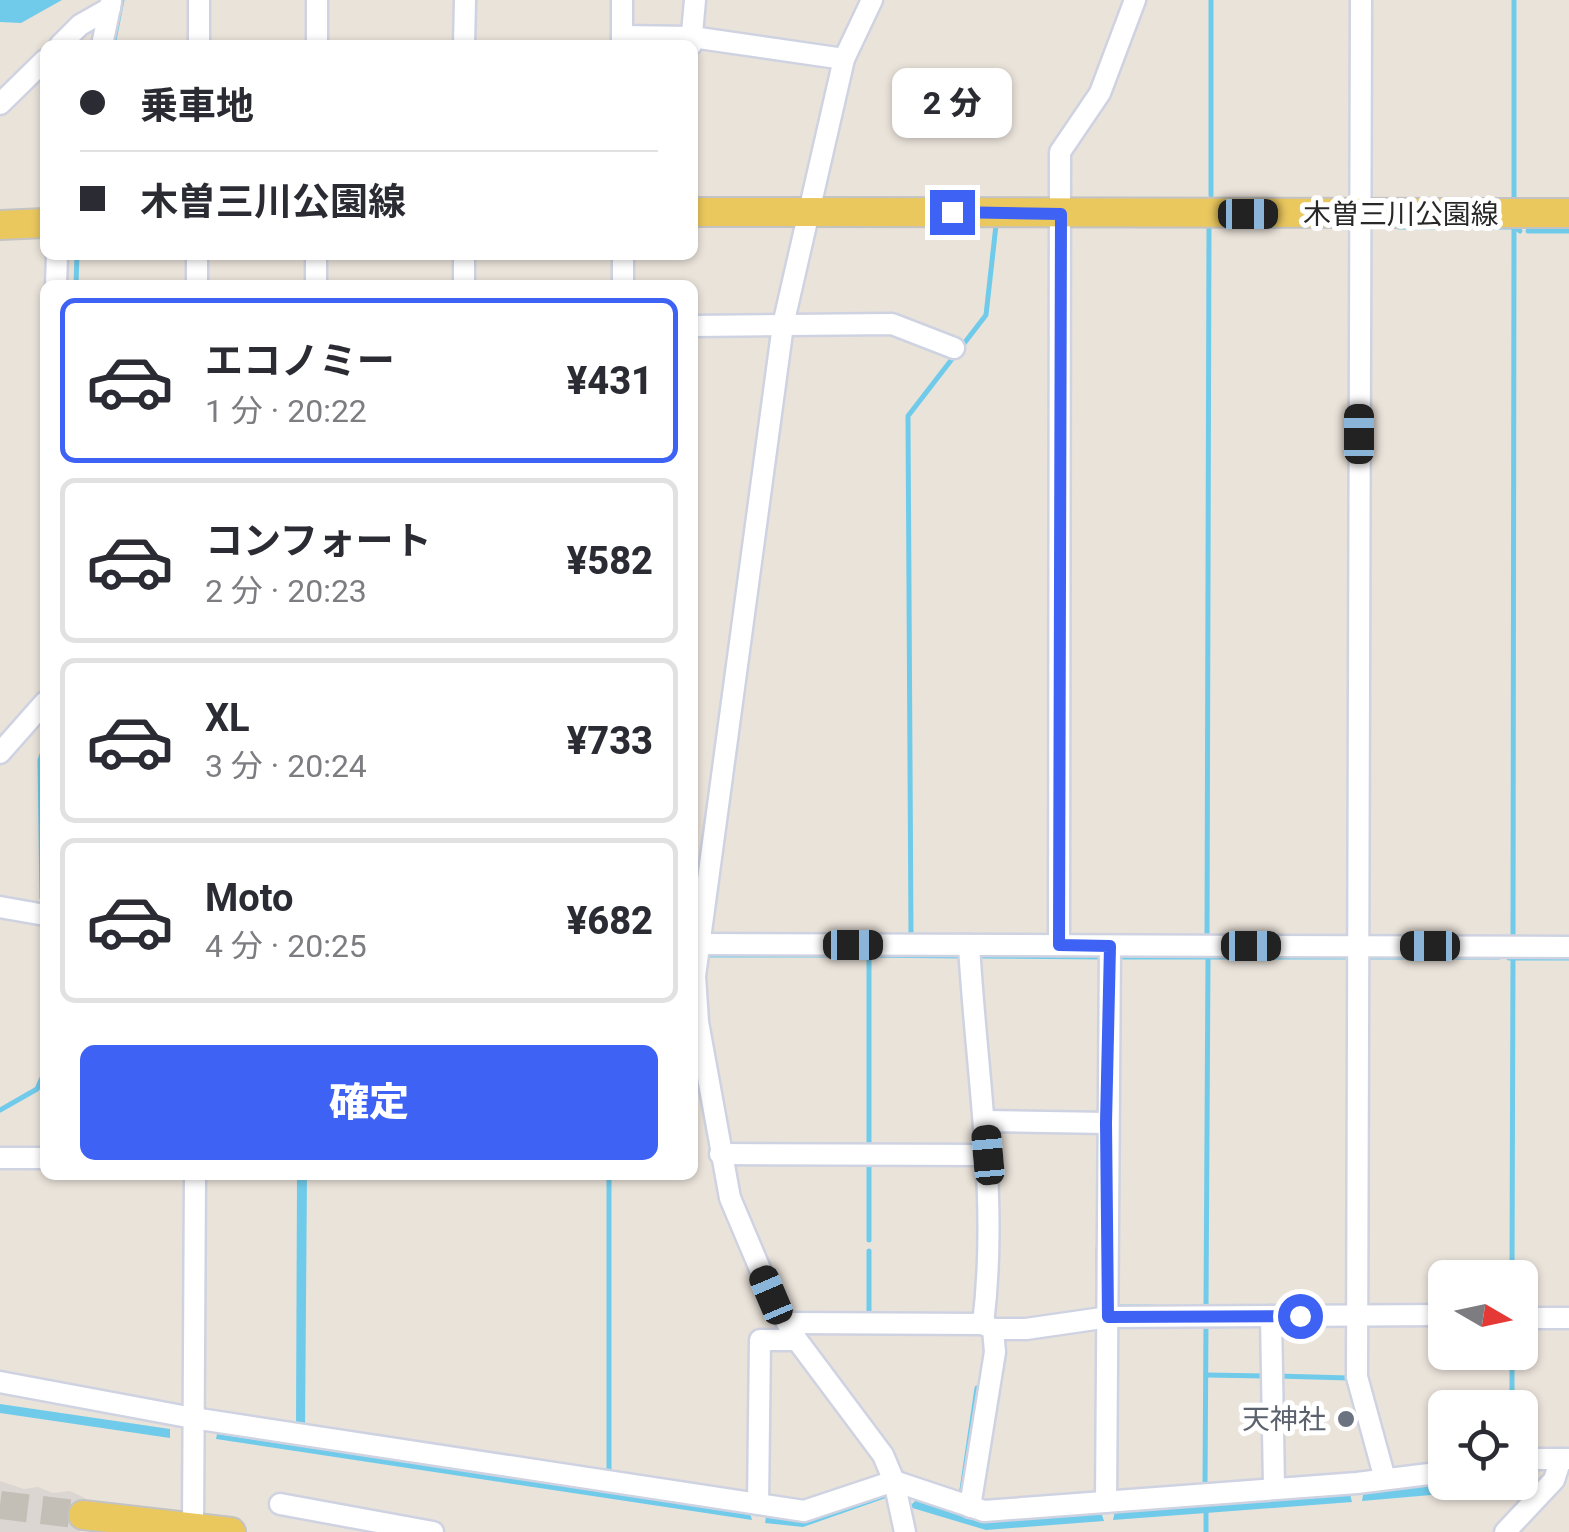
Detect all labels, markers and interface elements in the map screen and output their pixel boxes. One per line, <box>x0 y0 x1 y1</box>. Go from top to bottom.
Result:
callout: 2 分 <box>892 67 1012 137</box>
text: 乗車地 <box>140 84 254 128</box>
text: 2 分 <box>923 84 981 122</box>
text: 木曽三川公園線 <box>140 180 406 224</box>
route end <box>930 190 975 235</box>
street label: 木曽三川公園線 <box>1303 198 1499 231</box>
car <box>1218 199 1278 229</box>
icon: car <box>85 336 175 426</box>
text: エコノミー <box>205 339 395 383</box>
text: ¥431 <box>567 359 653 403</box>
text: 1 分 · 20:22 <box>205 392 367 430</box>
car <box>1344 404 1374 464</box>
icon: car <box>85 516 175 606</box>
text: コンフォート <box>205 519 432 563</box>
text: ¥582 <box>567 539 653 583</box>
text: 2 分 · 20:23 <box>205 572 367 610</box>
icon: car <box>85 696 175 786</box>
text: XL <box>205 696 250 740</box>
text: ¥733 <box>567 719 653 763</box>
text: 3 分 · 20:24 <box>205 747 367 785</box>
icon: car <box>85 876 175 966</box>
text: Moto <box>205 876 294 920</box>
text: ¥682 <box>567 899 653 943</box>
text: 4 分 · 20:25 <box>205 927 367 965</box>
car <box>823 930 883 960</box>
car <box>1221 931 1281 961</box>
car <box>1400 931 1460 961</box>
button: 確定 <box>80 1045 658 1160</box>
car <box>970 1124 1006 1186</box>
north arrow <box>1428 1260 1538 1370</box>
map controls <box>1428 1260 1538 1500</box>
car <box>745 1262 797 1328</box>
route start <box>1278 1294 1323 1339</box>
button: locate <box>1428 1390 1538 1500</box>
place label: 天神社 <box>1242 1403 1326 1436</box>
marker: 天神社 <box>1335 1408 1357 1430</box>

